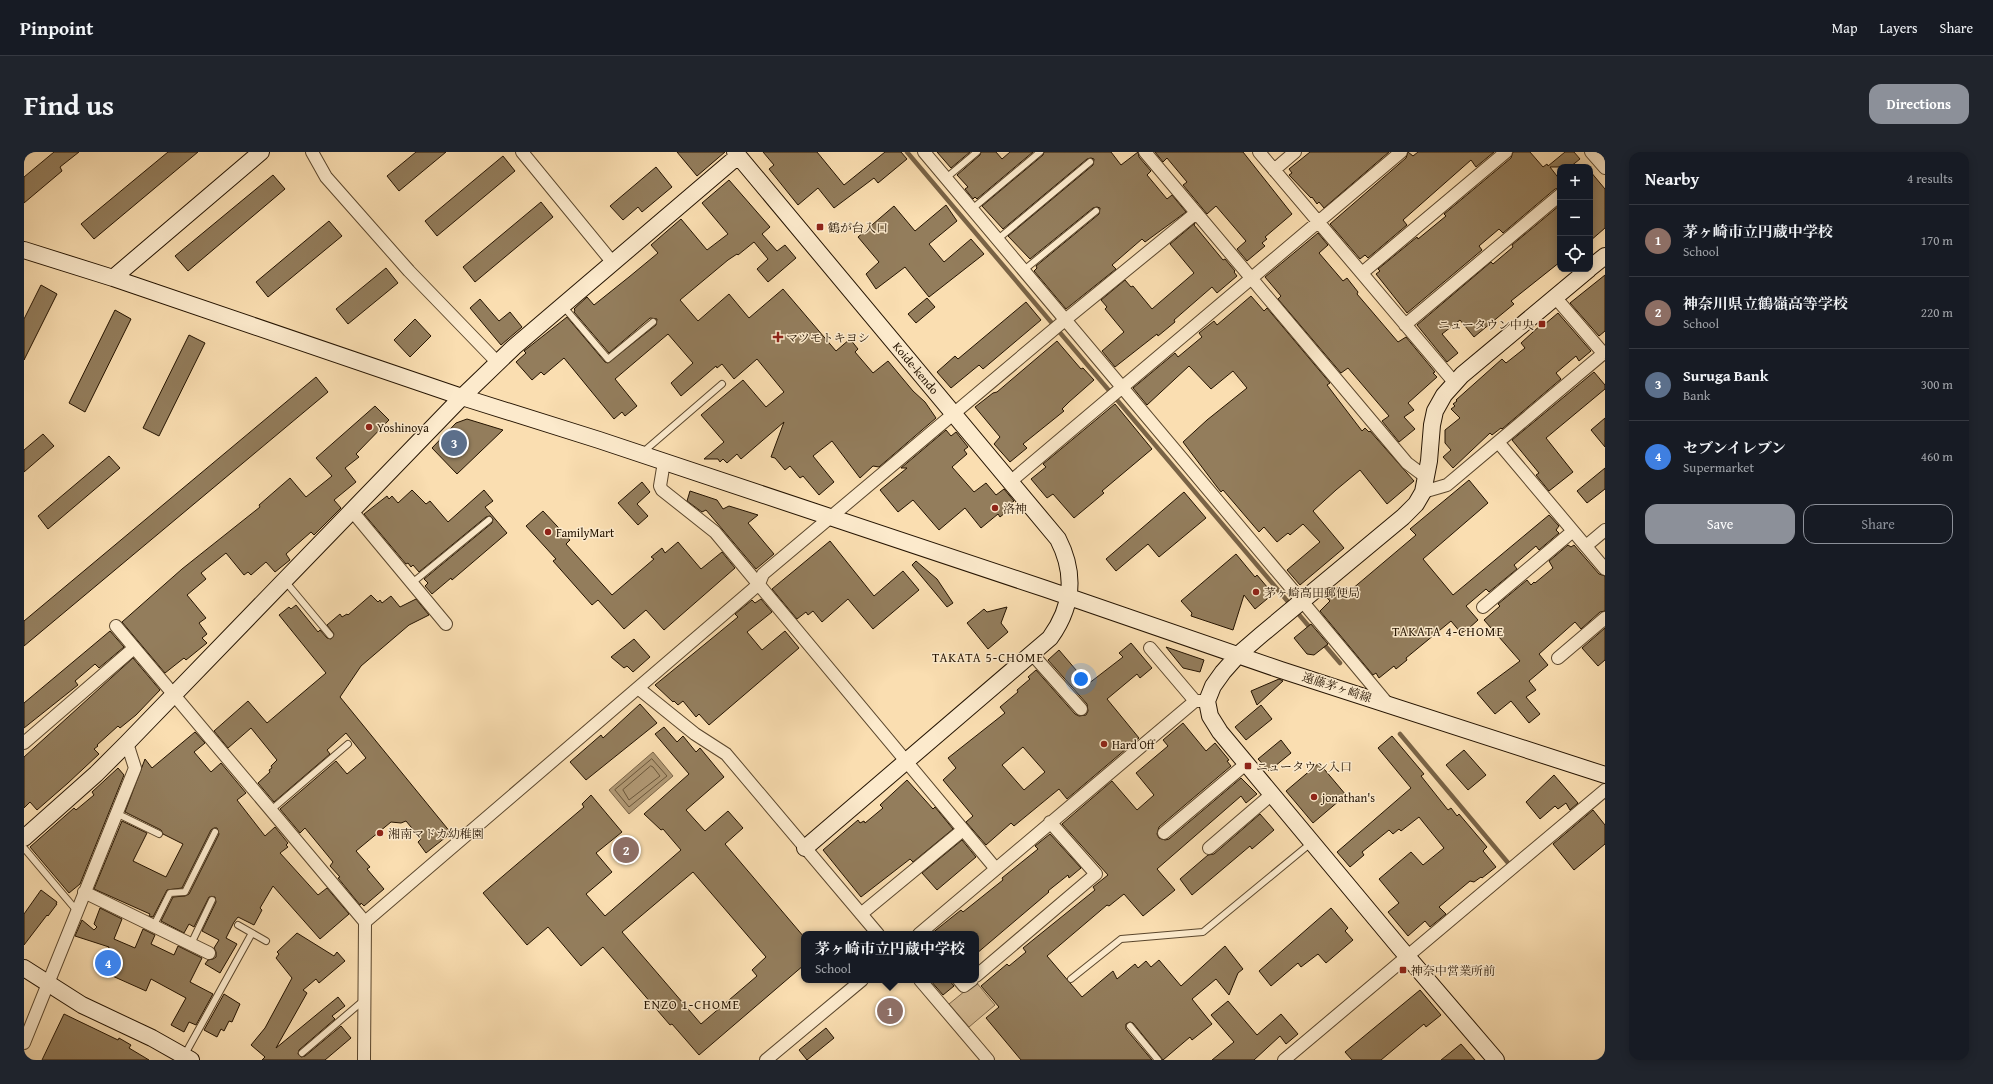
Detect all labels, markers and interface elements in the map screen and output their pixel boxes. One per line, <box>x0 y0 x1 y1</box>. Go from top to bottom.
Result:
text: Pinpoint <box>20 14 93 42</box>
text: Map <box>1832 18 1858 38</box>
text: Layers <box>1880 18 1918 38</box>
text: Share <box>1940 18 1973 38</box>
text: Find us <box>24 84 114 125</box>
button: Directions <box>1869 84 1969 124</box>
map controls <box>1557 164 1593 272</box>
button: + <box>1557 164 1593 200</box>
text: Nearby <box>1645 166 1699 191</box>
text: 4 results <box>1907 169 1953 188</box>
button: − <box>1557 200 1593 236</box>
place label: 鶴が台入口 <box>828 219 888 236</box>
text: 茅ヶ崎市立円蔵中学校 <box>1683 221 1833 242</box>
marker: 鶴が台入口 <box>815 222 825 232</box>
text: 1 <box>1655 231 1661 250</box>
text: 170 m <box>1921 231 1953 250</box>
button: locate <box>1557 236 1593 272</box>
text: School <box>1683 242 1719 261</box>
text: 神奈川県立鶴嶺高等学校 <box>1683 293 1848 314</box>
text: 2 <box>1655 303 1661 322</box>
text: 220 m <box>1921 303 1953 322</box>
text: School <box>1683 314 1719 333</box>
place label: ニュータウン中央 <box>1438 316 1534 333</box>
marker: ニュータウン中央 <box>1537 319 1547 329</box>
place label: マツモトキヨシ <box>786 329 870 346</box>
marker: マツモトキヨシ <box>773 332 783 342</box>
street label: Koide-kendo <box>889 338 943 398</box>
text: Suruga Bank <box>1683 365 1768 386</box>
text: 3 <box>1655 375 1661 394</box>
text: 300 m <box>1921 375 1953 394</box>
text: Bank <box>1683 386 1710 405</box>
place label: Yoshinoya <box>377 419 429 436</box>
marker: Yoshinoya <box>364 422 374 432</box>
pin: 3 <box>441 428 467 458</box>
text: セブンイレブン <box>1683 437 1786 458</box>
text: 4 <box>1655 447 1661 466</box>
text: 460 m <box>1921 447 1953 466</box>
text: Supermarket <box>1683 458 1754 477</box>
place label: 洛神 <box>1003 500 1027 517</box>
marker: 洛神 <box>990 503 1000 513</box>
button: Save <box>1645 504 1795 544</box>
button: Share <box>1803 504 1953 544</box>
place label: FamilyMart <box>556 524 615 541</box>
marker: FamilyMart <box>543 527 553 537</box>
place label: 茅ヶ崎高田郵便局 <box>1264 584 1360 601</box>
marker: 茅ヶ崎高田郵便局 <box>1251 587 1261 597</box>
district label: TAKATA 4-CHOME <box>1392 622 1504 641</box>
district label: TAKATA 5-CHOME <box>932 648 1044 667</box>
street label: 遠藤茅ヶ崎線 <box>1300 668 1374 706</box>
your location <box>1071 669 1091 689</box>
place label: Hard Off <box>1112 736 1156 753</box>
marker: Hard Off <box>1099 739 1109 749</box>
place label: ニュータウン入口 <box>1256 758 1352 775</box>
marker: ニュータウン入口 <box>1243 761 1253 771</box>
place label: jonathan's <box>1320 789 1375 806</box>
marker: jonathan's <box>1309 792 1319 802</box>
place label: 湘南マドカ幼稚園 <box>388 825 484 842</box>
marker: 湘南マドカ幼稚園 <box>375 828 385 838</box>
pin: 2 <box>613 835 639 865</box>
popup <box>801 931 979 983</box>
text: 茅ヶ崎市立円蔵中学校 <box>815 938 965 959</box>
pin: 4 <box>95 948 121 978</box>
text: School <box>815 959 851 978</box>
place label: 神奈中営業所前 <box>1411 962 1495 979</box>
marker: 神奈中営業所前 <box>1398 965 1408 975</box>
district label: ENZO 1-CHOME <box>644 995 740 1014</box>
pin: 1 <box>877 996 903 1026</box>

